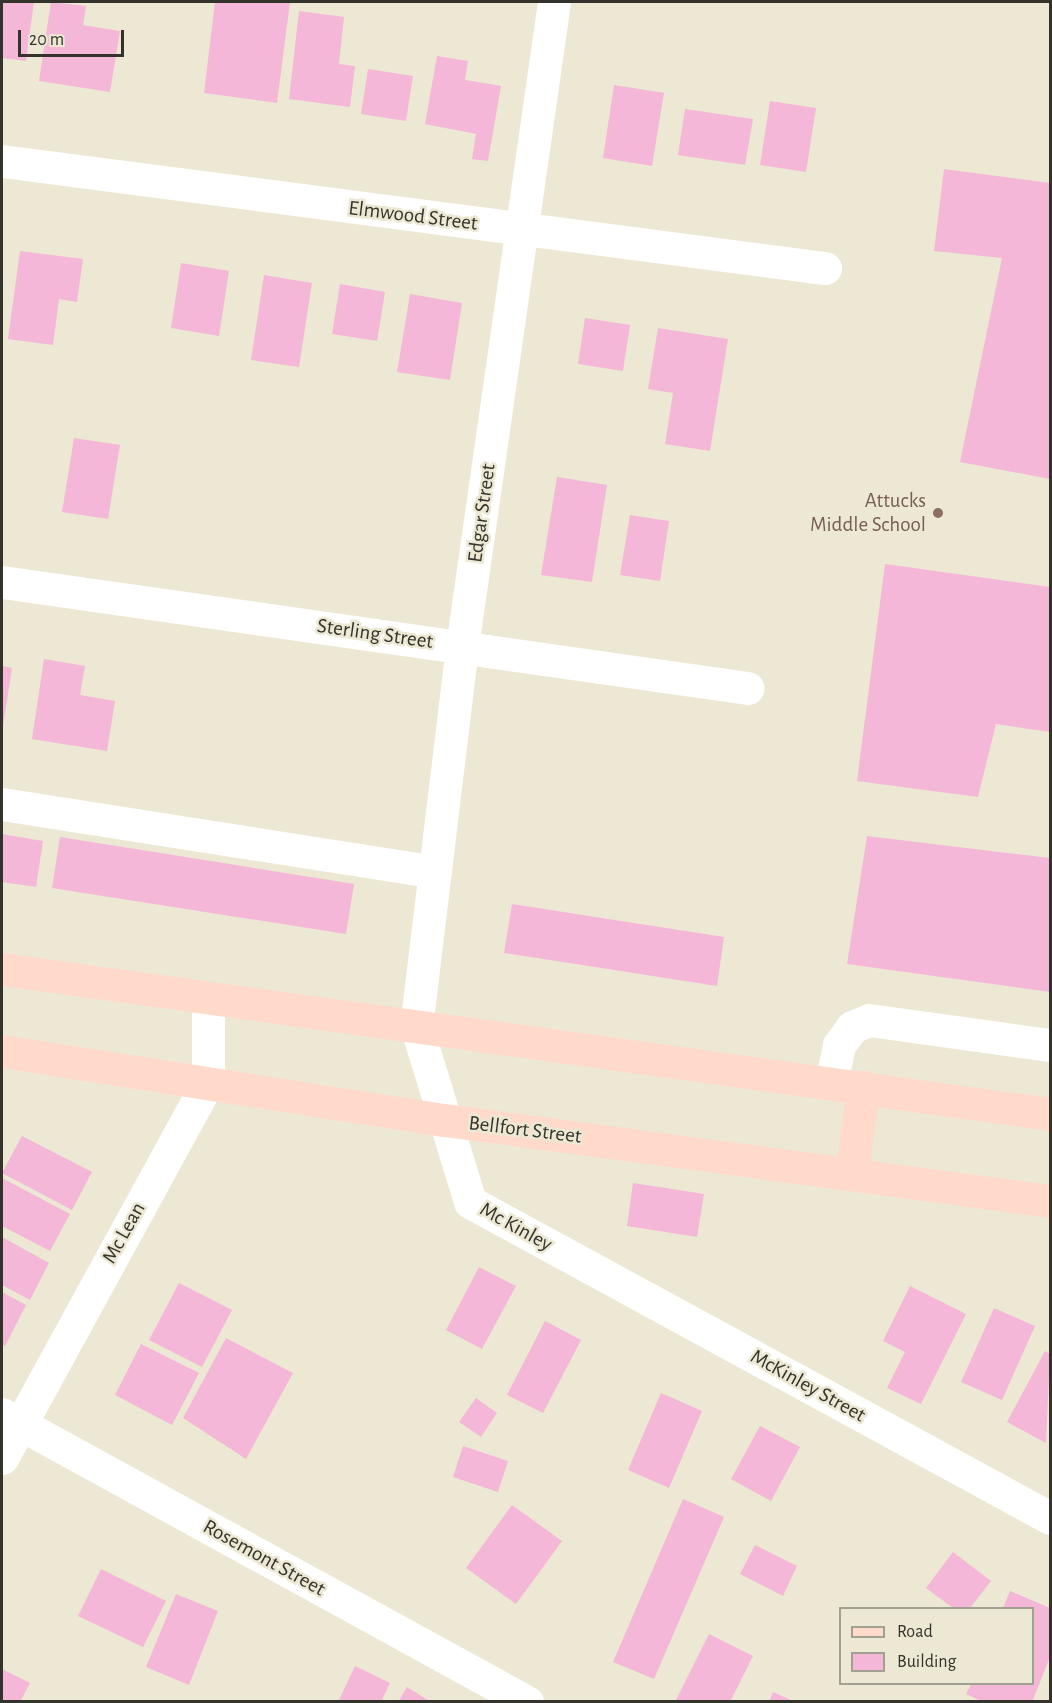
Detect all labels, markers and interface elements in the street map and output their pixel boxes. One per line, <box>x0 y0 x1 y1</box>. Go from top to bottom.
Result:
scale bar <box>21 18 128 56</box>
text: 20 m <box>29 31 64 49</box>
street label: Elmwood Street <box>347 196 479 236</box>
street label: Edgar Street <box>463 462 501 564</box>
place label: Attucks Middle School <box>810 488 926 538</box>
marker: Attucks Middle School <box>931 506 945 520</box>
street label: Sterling Street <box>315 613 435 655</box>
street label: Bellfort Street <box>467 1111 583 1149</box>
street label: Mc Kinley <box>475 1197 557 1257</box>
street label: Mc Lean <box>97 1198 151 1268</box>
street label: McKinley Street <box>746 1344 870 1428</box>
street label: Rosemont Street <box>198 1514 330 1602</box>
legend <box>839 1607 1034 1685</box>
text: Road <box>897 1623 933 1641</box>
text: Building <box>897 1653 956 1671</box>

